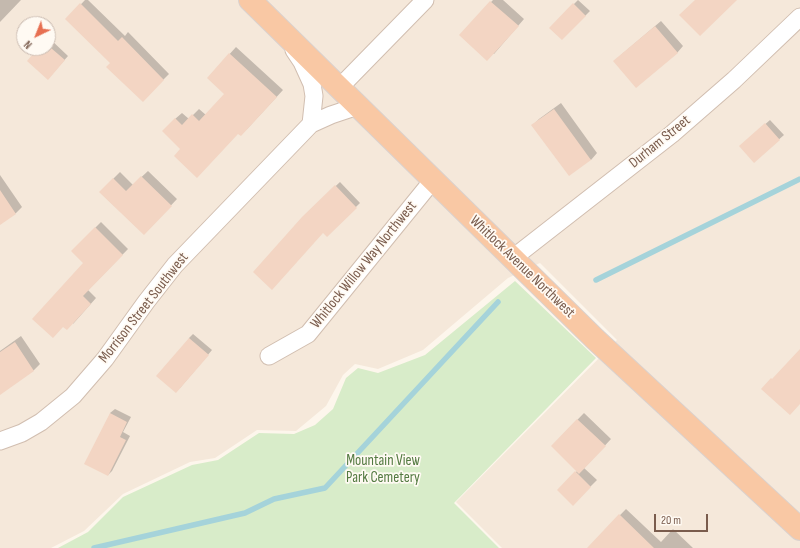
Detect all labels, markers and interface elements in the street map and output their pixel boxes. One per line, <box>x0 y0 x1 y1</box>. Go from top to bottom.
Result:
north arrow <box>16 16 56 56</box>
text: N <box>22 38 35 51</box>
street label: Durham Street <box>626 112 694 172</box>
street label: Whitlock Willow Way Northwest <box>307 198 421 332</box>
street label: Whitlock Avenue Northwest <box>466 212 578 322</box>
street label: Morrison Street Southwest <box>95 249 193 367</box>
park label: Mountain View Park Cemetery <box>346 452 420 487</box>
scale bar <box>656 506 710 532</box>
text: 20 m <box>661 513 681 528</box>

